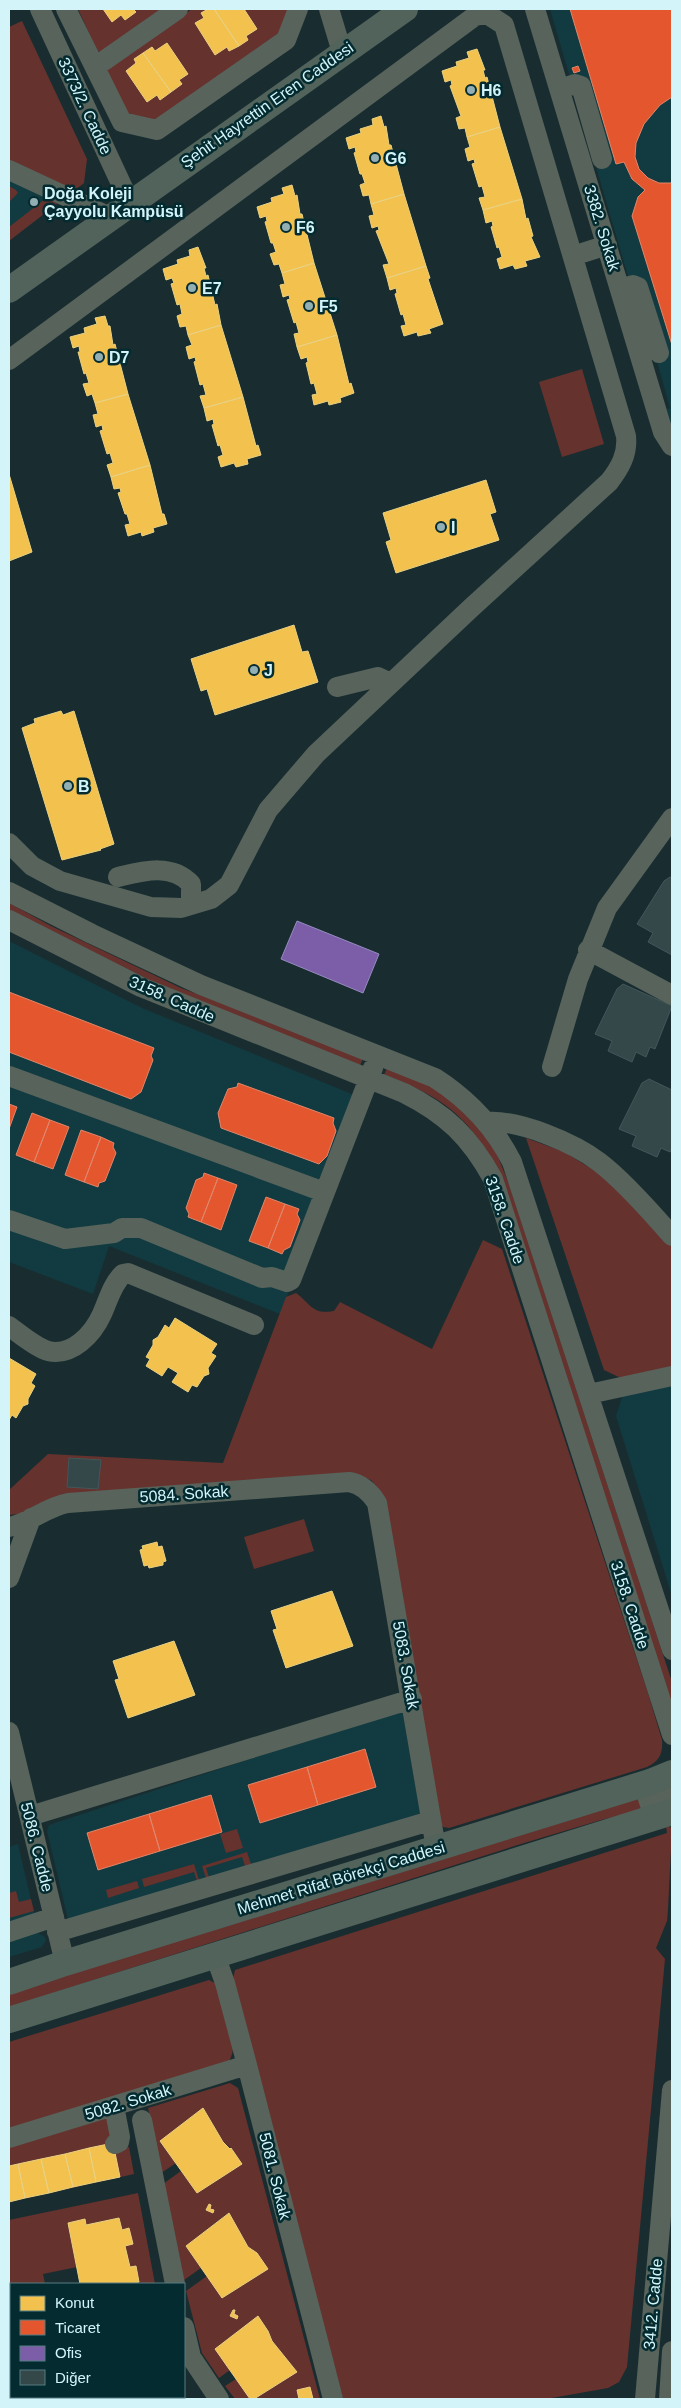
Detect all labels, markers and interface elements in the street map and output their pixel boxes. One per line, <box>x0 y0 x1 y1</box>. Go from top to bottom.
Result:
street label: Şehit Hayrettin Eren Caddesi <box>178 39 356 171</box>
street label: 3373/2. Cadde <box>55 55 115 157</box>
place label: H6 <box>481 82 502 99</box>
marker: H6 <box>465 84 477 96</box>
place label: G6 <box>385 150 406 167</box>
marker: G6 <box>369 152 381 164</box>
street label: 3382. Sokak <box>581 183 623 274</box>
place label: Doğa Koleji Çayyolu Kampüsü <box>44 185 184 220</box>
marker: Doğa Koleji Çayyolu Kampüsü <box>28 196 40 208</box>
place label: F6 <box>296 219 315 236</box>
marker: F6 <box>280 221 292 233</box>
place label: E7 <box>202 280 222 297</box>
marker: E7 <box>186 282 198 294</box>
place label: F5 <box>319 298 338 315</box>
marker: F5 <box>303 300 315 312</box>
place label: D7 <box>109 349 130 366</box>
marker: D7 <box>93 351 105 363</box>
place label: I <box>451 519 455 536</box>
marker: I <box>435 521 447 533</box>
place label: J <box>264 662 273 679</box>
marker: J <box>248 664 260 676</box>
place label: B <box>78 778 90 795</box>
marker: B <box>62 780 74 792</box>
street label: 3158. Cadde <box>127 973 217 1025</box>
street label: 3158. Cadde <box>482 1174 528 1266</box>
street label: 5084. Sokak <box>139 1482 230 1506</box>
street label: 3158. Cadde <box>608 1559 652 1651</box>
street label: 5083. Sokak <box>390 1620 422 1711</box>
street label: 5086. Cadde <box>18 1800 56 1894</box>
street label: Mehmet Rifat Börekçi Caddesi <box>235 1838 447 1918</box>
street label: 5082. Sokak <box>83 2081 174 2123</box>
street label: 5081. Sokak <box>256 2131 294 2222</box>
street label: 3412. Cadde <box>641 2258 665 2350</box>
legend <box>10 2283 185 2398</box>
text: Konut <box>55 2294 95 2311</box>
text: Ticaret <box>55 2319 101 2336</box>
text: Ofis <box>55 2344 82 2361</box>
text: Diğer <box>55 2369 91 2386</box>

